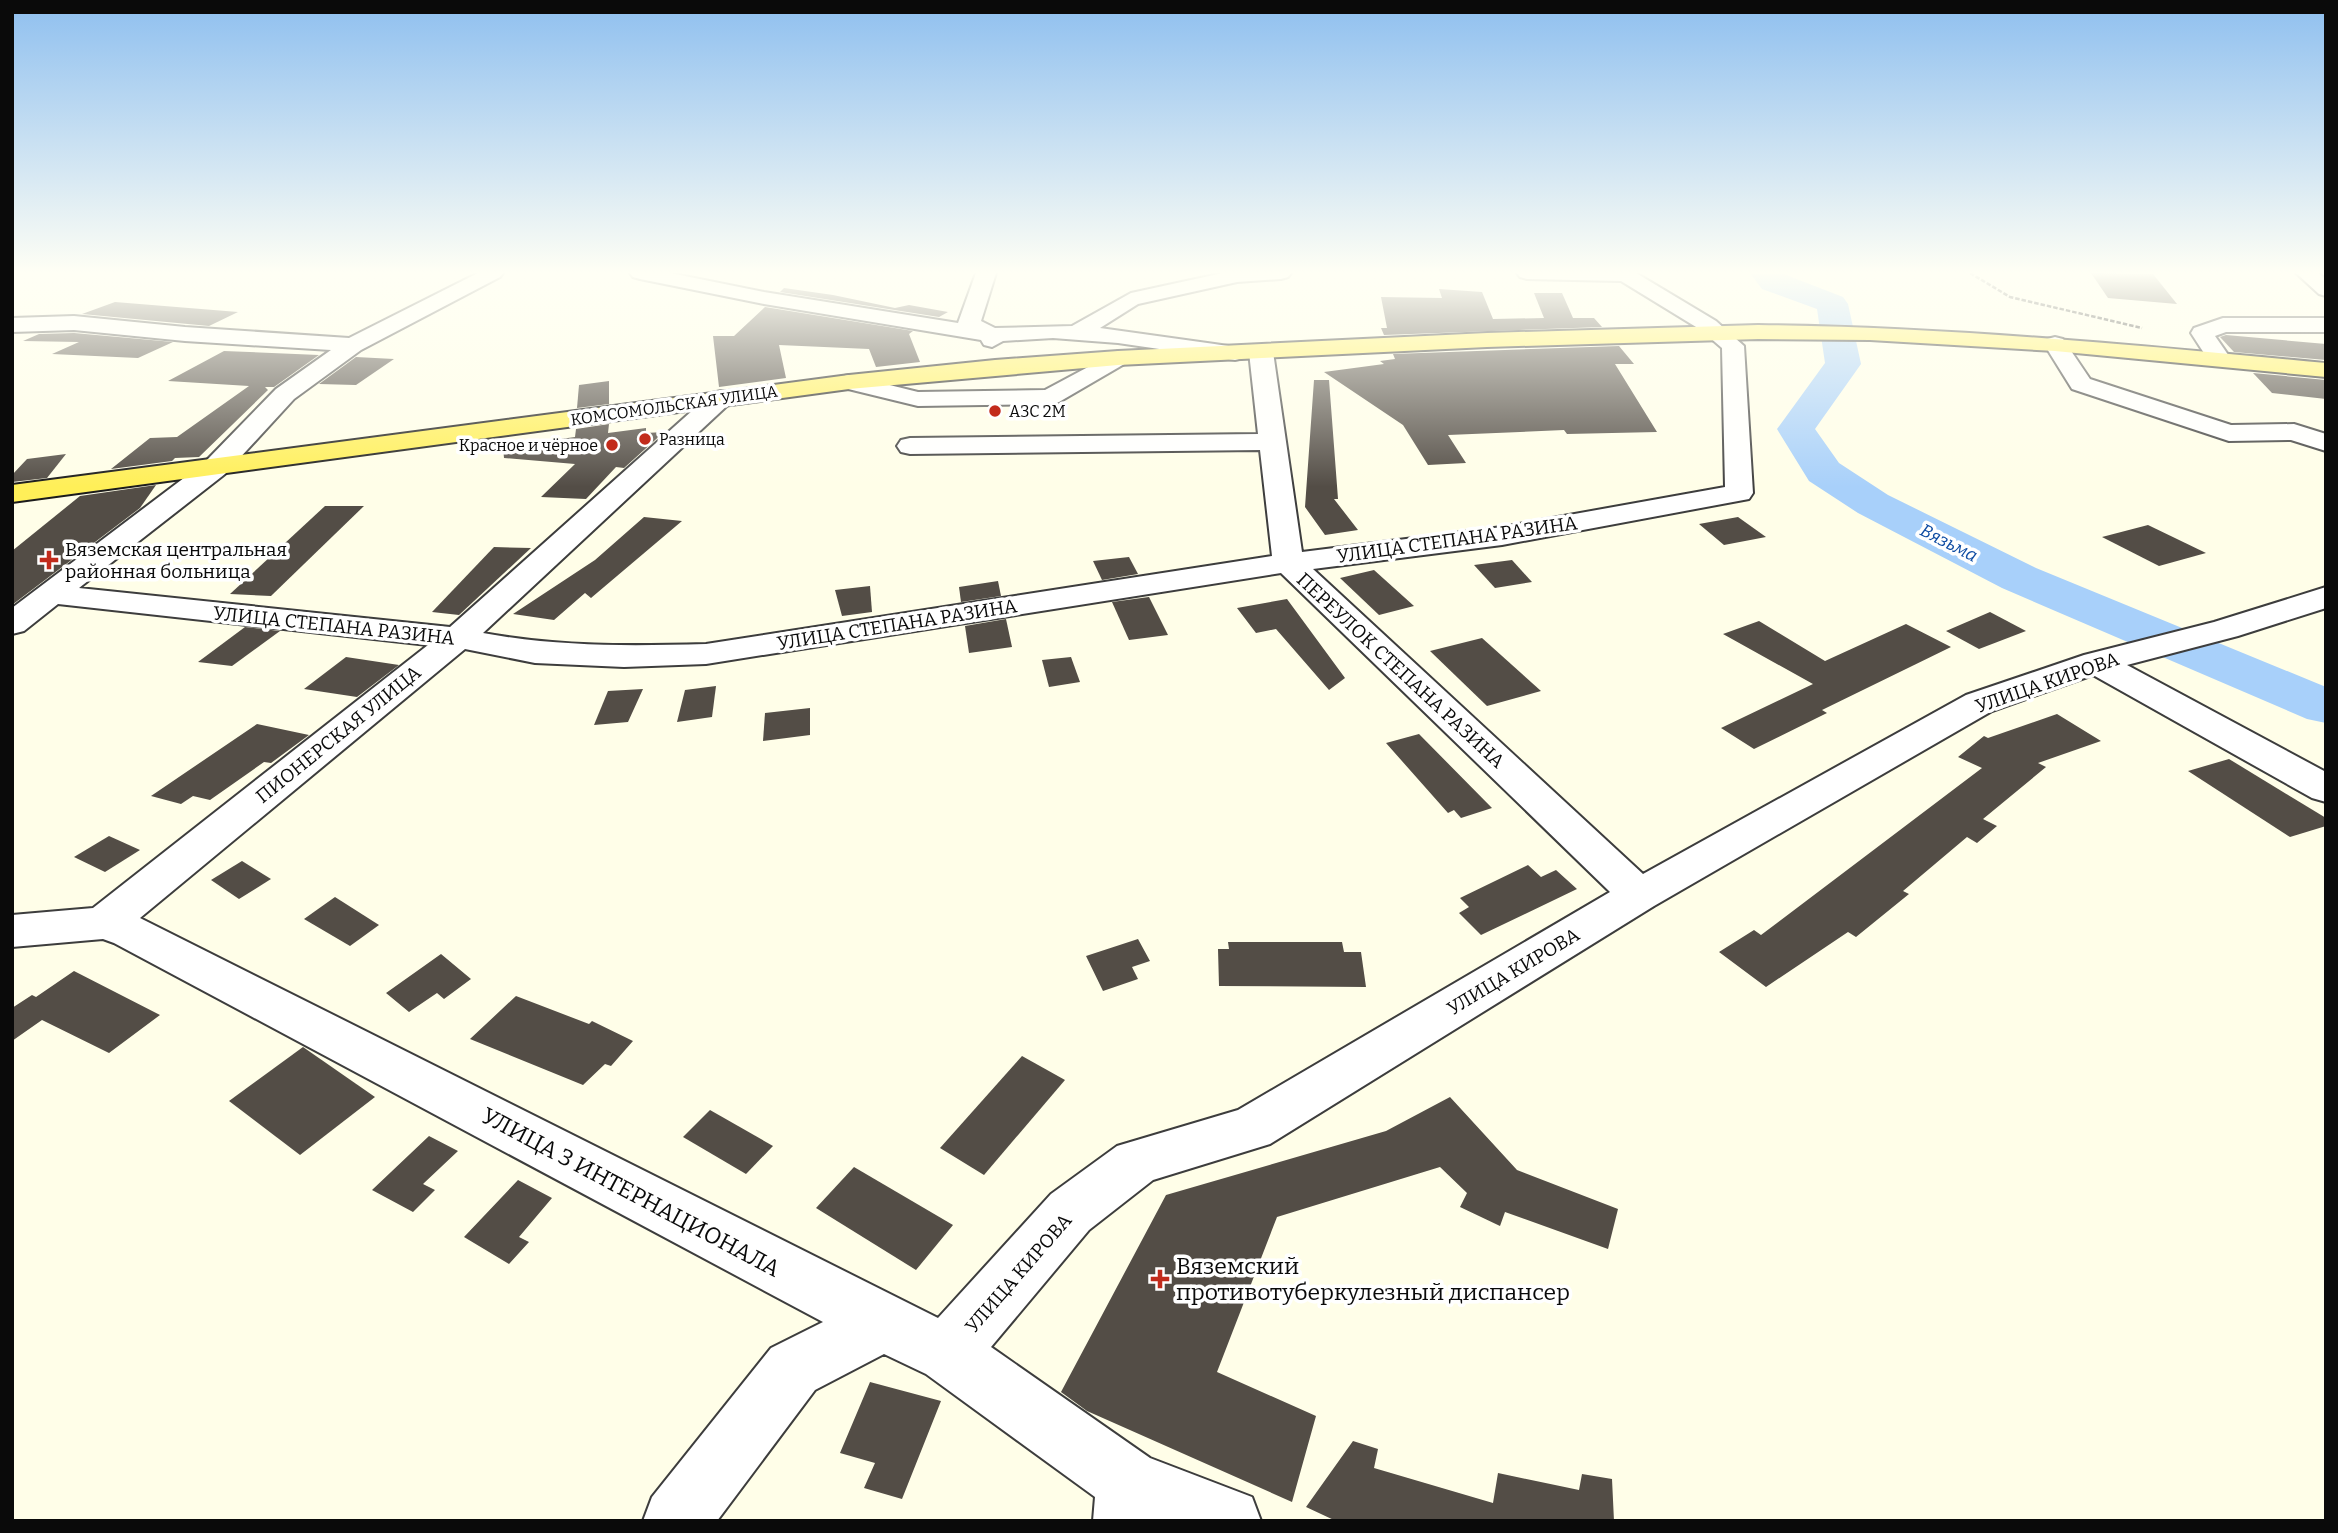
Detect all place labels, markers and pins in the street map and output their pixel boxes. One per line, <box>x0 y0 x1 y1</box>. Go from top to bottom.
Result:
place label: АЗС 2М <box>1009 402 1066 421</box>
marker: АЗС 2М <box>987 403 1003 419</box>
place label: Разница <box>659 430 725 449</box>
marker: Разница <box>637 431 653 447</box>
place label: Красное и чёрное <box>459 436 598 455</box>
marker: Красное и чёрное <box>604 437 620 453</box>
place label: Вяземская центральная районная больница <box>65 538 287 583</box>
marker: Вяземская центральная районная больница <box>39 550 59 570</box>
place label: Вяземский противотуберкулезный диспансер <box>1176 1252 1570 1306</box>
marker: Вяземский противотуберкулезный диспансер <box>1150 1269 1170 1289</box>

